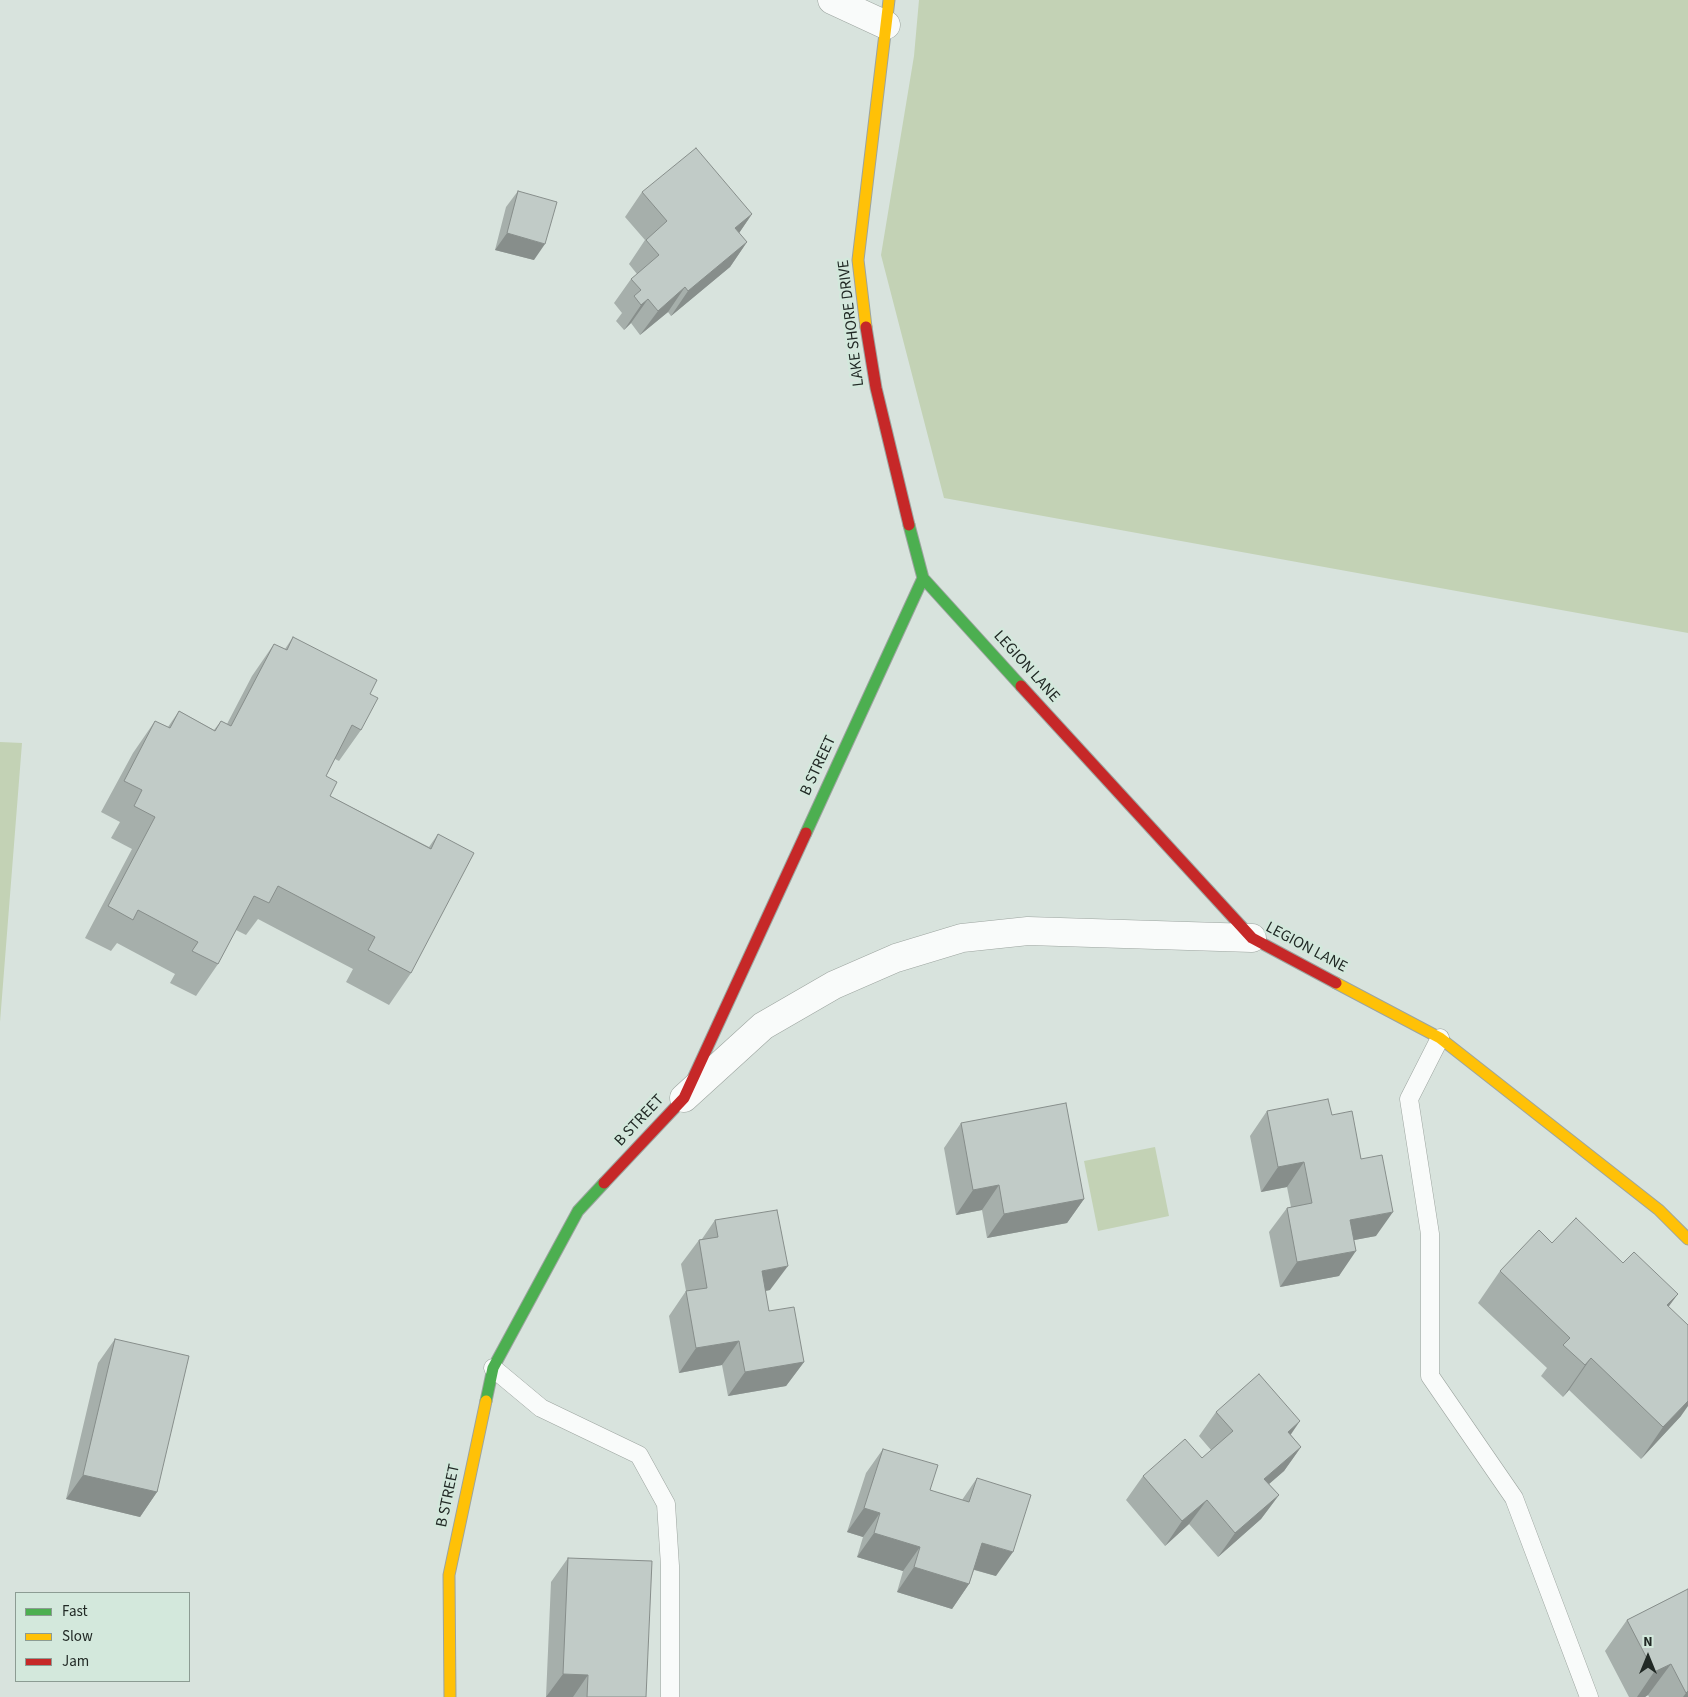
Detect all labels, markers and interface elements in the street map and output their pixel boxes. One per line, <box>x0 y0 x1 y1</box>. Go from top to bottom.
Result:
street label: LAKE SHORE DRIVE <box>835 259 869 387</box>
street label: LEGION LANE <box>989 627 1063 707</box>
street label: B STREET <box>797 733 841 799</box>
street label: LEGION LANE <box>1262 918 1350 978</box>
street label: B STREET <box>611 1091 669 1151</box>
street label: B STREET <box>433 1463 465 1529</box>
legend <box>15 1592 190 1682</box>
text: Fast <box>62 1601 88 1622</box>
text: Slow <box>62 1626 93 1647</box>
north arrow <box>1623 1632 1673 1682</box>
text: N <box>1643 1632 1653 1652</box>
text: Jam <box>62 1651 89 1672</box>

